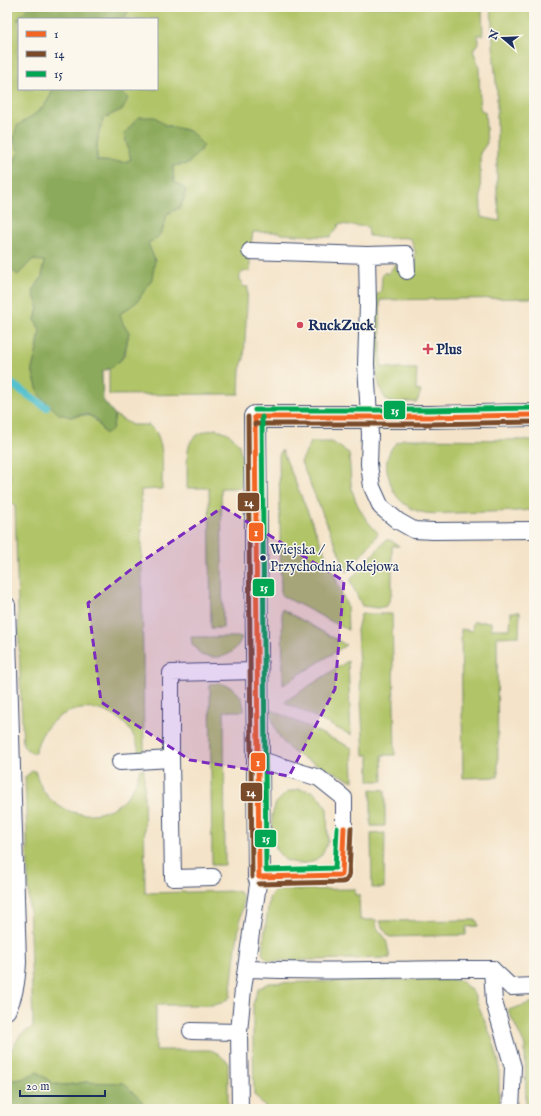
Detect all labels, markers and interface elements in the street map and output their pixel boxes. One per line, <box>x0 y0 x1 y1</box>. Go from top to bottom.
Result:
legend <box>18 18 158 90</box>
north arrow <box>483 18 523 58</box>
text: 1 <box>54 27 58 42</box>
text: N <box>486 28 503 43</box>
text: 14 <box>54 47 64 62</box>
text: 15 <box>54 67 63 82</box>
place label: RuckZuck <box>308 316 375 335</box>
marker: RuckZuck <box>295 320 305 330</box>
place label: Plus <box>436 340 462 359</box>
marker: Plus <box>423 344 433 354</box>
line badge: 15 <box>383 400 406 420</box>
text: 15 <box>391 404 399 418</box>
line badge: 14 <box>237 492 260 512</box>
text: 14 <box>244 496 254 510</box>
line badge: 1 <box>248 522 264 542</box>
text: 1 <box>254 526 258 540</box>
place label: Wiejska / Przychodnia Kolejowa <box>270 541 400 576</box>
marker: Wiejska / Przychodnia Kolejowa <box>258 553 268 563</box>
line badge: 15 <box>252 578 275 597</box>
text: 15 <box>260 581 268 595</box>
line badge: 1 <box>250 752 266 772</box>
text: 1 <box>256 756 260 770</box>
line badge: 14 <box>240 782 263 802</box>
text: 14 <box>246 786 256 800</box>
line badge: 15 <box>254 829 277 848</box>
text: 15 <box>262 832 270 846</box>
scale bar <box>20 1072 105 1098</box>
text: 20 m <box>26 1079 49 1094</box>

